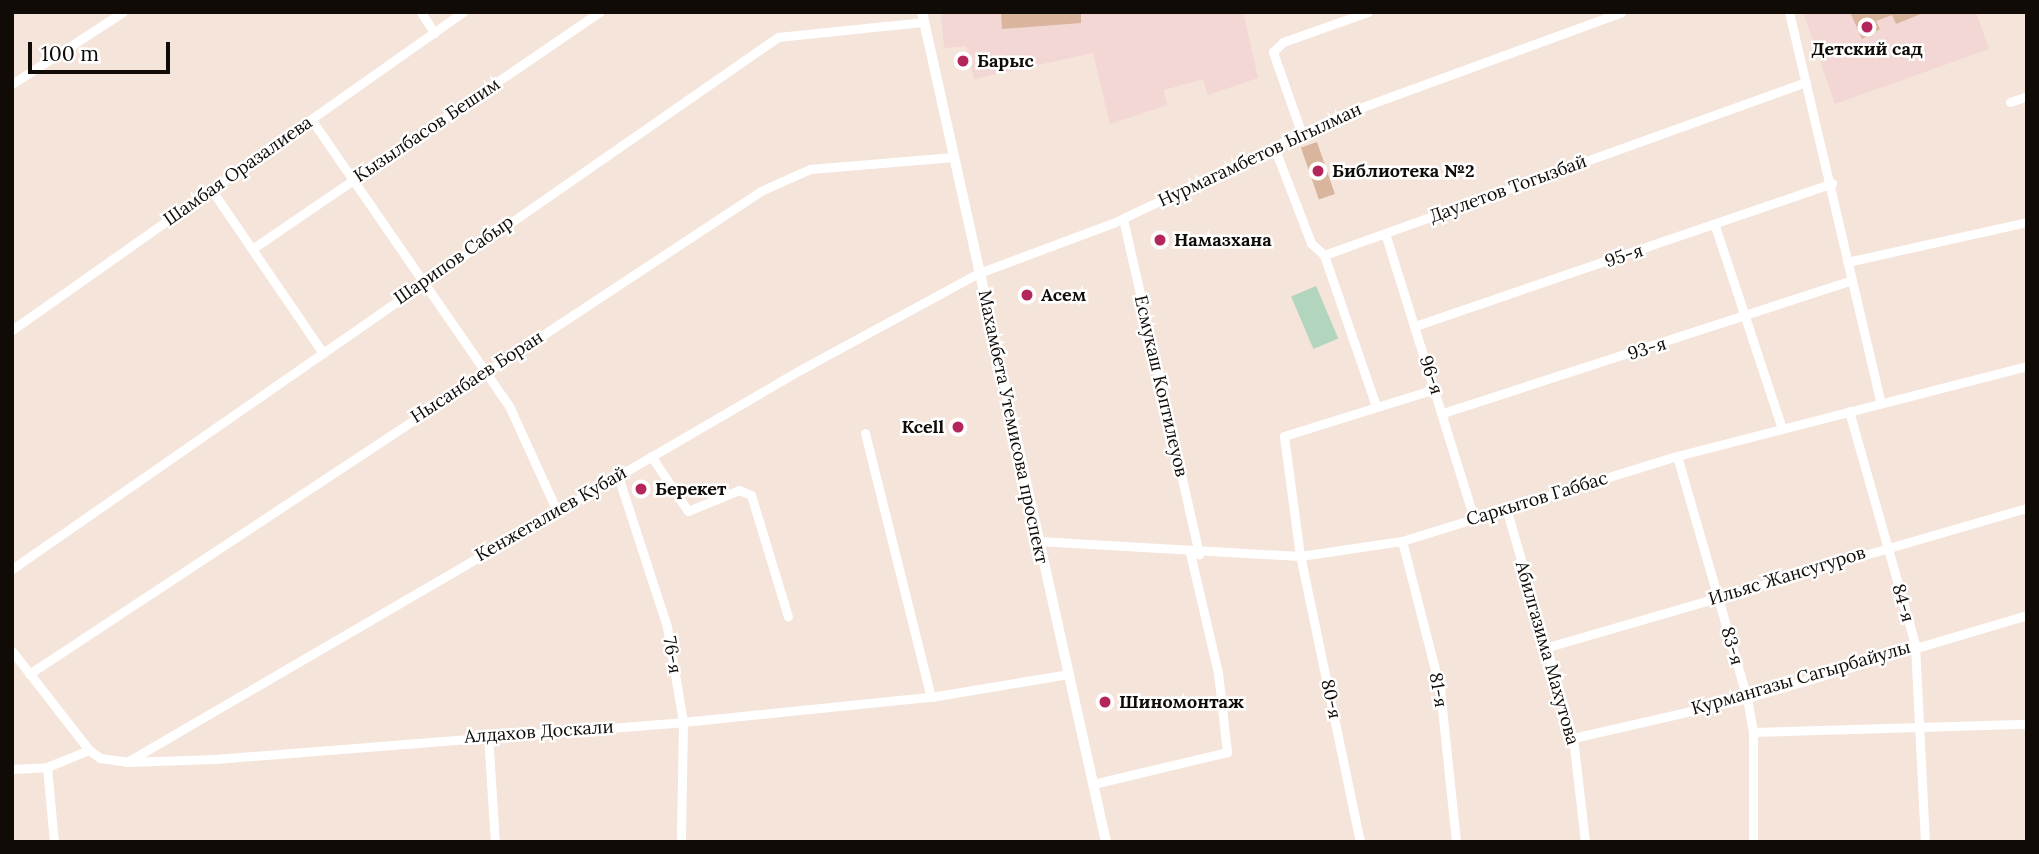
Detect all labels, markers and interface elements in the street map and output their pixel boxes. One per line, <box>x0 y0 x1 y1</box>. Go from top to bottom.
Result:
marker: Детский сад <box>1859 19 1875 35</box>
scale bar <box>32 28 173 72</box>
place label: Детский сад <box>1811 38 1923 60</box>
text: 100 m <box>41 40 99 67</box>
place label: Барыс <box>977 50 1034 72</box>
marker: Барыс <box>955 53 971 69</box>
street label: Кызылбасов Бешим <box>350 73 504 187</box>
street label: Нурмагамбетов Ыгылман <box>1155 98 1365 212</box>
street label: Шамбая Оразалиева <box>160 112 316 230</box>
street label: Даулетов Тогызбай <box>1426 150 1590 228</box>
place label: Библиотека №2 <box>1332 160 1475 182</box>
marker: Библиотека №2 <box>1310 163 1326 179</box>
street label: Шарипов Сабыр <box>390 211 518 309</box>
place label: Намазхана <box>1174 229 1272 251</box>
marker: Намазхана <box>1152 232 1168 248</box>
street label: 95-я <box>1602 240 1646 272</box>
place label: Асем <box>1041 284 1086 306</box>
marker: Асем <box>1019 287 1035 303</box>
street label: Махамбета Утемисова проспект <box>973 288 1053 566</box>
street label: Есмукаш Коптилеуов <box>1130 293 1192 479</box>
street label: Нысанбаев Боран <box>407 326 547 428</box>
street label: 93-я <box>1625 333 1669 365</box>
street label: 96-я <box>1415 353 1447 397</box>
place label: Kcell <box>901 416 944 438</box>
marker: Kcell <box>950 419 966 435</box>
street label: Кенжегалиев Кубай <box>471 462 631 566</box>
street label: Саркытов Габбас <box>1464 467 1610 531</box>
place label: Берекет <box>655 478 726 500</box>
marker: Берекет <box>633 481 649 497</box>
street label: Ильяс Жансугуров <box>1706 542 1868 610</box>
street label: Абилгазима Махутова <box>1510 559 1584 747</box>
street label: 84-я <box>1887 582 1919 624</box>
street label: 83-я <box>1716 624 1748 668</box>
street label: 76-я <box>658 635 686 675</box>
street label: Курмангазы Сагырбайулы <box>1689 636 1913 720</box>
street label: 81-я <box>1424 671 1452 709</box>
street label: 80-я <box>1316 677 1346 721</box>
place label: Шиномонтаж <box>1119 691 1244 713</box>
marker: Шиномонтаж <box>1097 694 1113 710</box>
street label: Алдахов Доскали <box>464 716 614 748</box>

